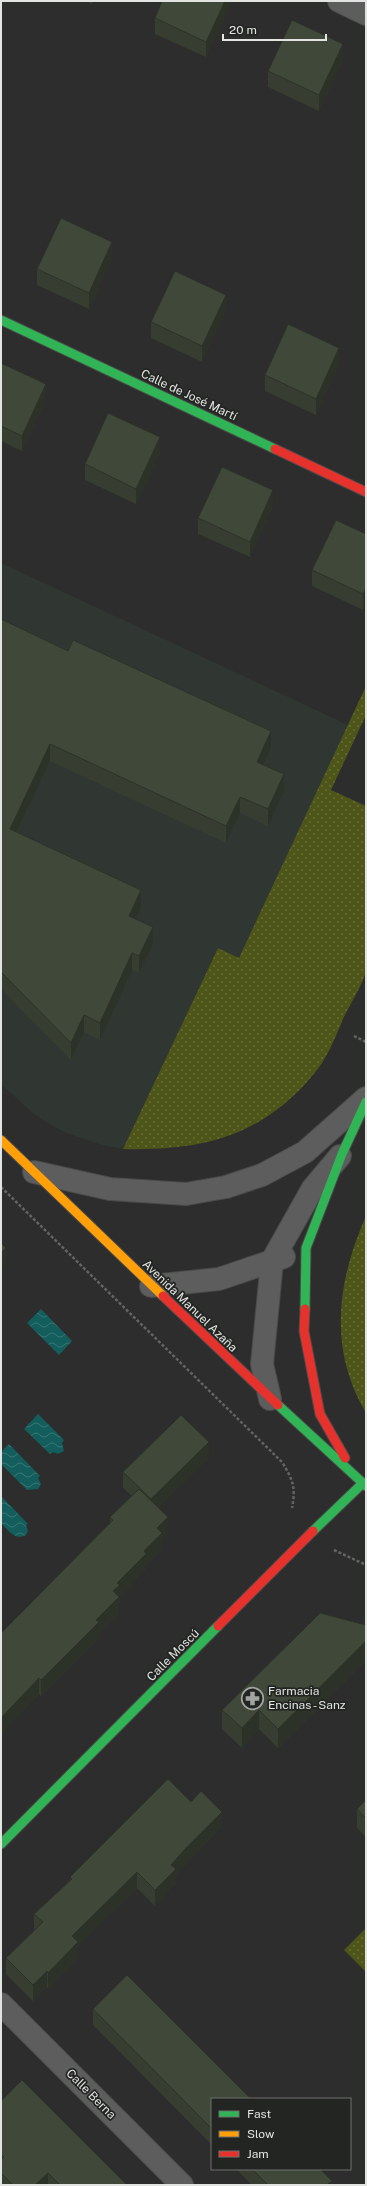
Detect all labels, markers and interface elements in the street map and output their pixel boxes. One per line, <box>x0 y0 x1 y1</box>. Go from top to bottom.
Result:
scale bar <box>223 16 326 42</box>
text: 20 m <box>229 23 257 37</box>
street label: Calle de José Martí <box>139 367 240 424</box>
street label: Avenida Manuel Azaña <box>140 1257 240 1355</box>
street label: Calle Moscú <box>144 1626 202 1684</box>
place label: Farmacia Encinas - Sanz <box>268 1684 346 1712</box>
pharmacy icon: Farmacia Encinas - Sanz <box>240 1685 266 1711</box>
street label: Calle Berna <box>63 2066 119 2122</box>
legend <box>211 2098 351 2170</box>
text: Fast <box>247 2107 272 2121</box>
text: Slow <box>247 2127 275 2141</box>
text: Jam <box>247 2147 269 2161</box>

